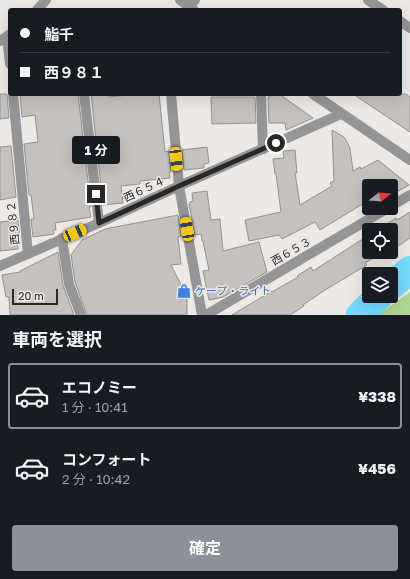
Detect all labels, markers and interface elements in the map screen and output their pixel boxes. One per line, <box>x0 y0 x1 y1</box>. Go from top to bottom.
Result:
text: 鮨千 <box>44 25 74 43</box>
text: 西９８１ <box>44 63 104 81</box>
route start <box>267 134 285 152</box>
callout: 1 分 <box>72 136 120 164</box>
text: 1 分 <box>85 142 107 158</box>
car <box>169 146 183 172</box>
street label: 西６５４ <box>121 173 166 204</box>
north arrow <box>362 179 398 215</box>
map controls <box>362 179 398 303</box>
route end <box>87 185 105 203</box>
street label: 西９８２ <box>4 200 21 246</box>
car <box>179 216 195 242</box>
car <box>62 223 88 243</box>
button: locate <box>362 223 398 259</box>
street label: 西６５３ <box>268 234 313 267</box>
button: layers <box>362 267 398 303</box>
shop icon: ケープ・ライト <box>176 283 192 299</box>
place label: ケープ・ライト <box>195 284 271 297</box>
scale bar <box>12 287 58 306</box>
text: 20 m <box>18 289 44 302</box>
text: 車両を選択 <box>12 328 102 350</box>
icon: car <box>14 378 50 414</box>
text: エコノミー <box>62 378 137 396</box>
text: ¥338 <box>358 387 396 405</box>
text: 1 分 · 10:41 <box>62 399 127 415</box>
icon: car <box>14 450 50 486</box>
text: コンフォート <box>62 450 152 468</box>
text: ¥456 <box>358 459 396 477</box>
text: 2 分 · 10:42 <box>62 471 130 487</box>
button: 確定 <box>12 525 398 571</box>

